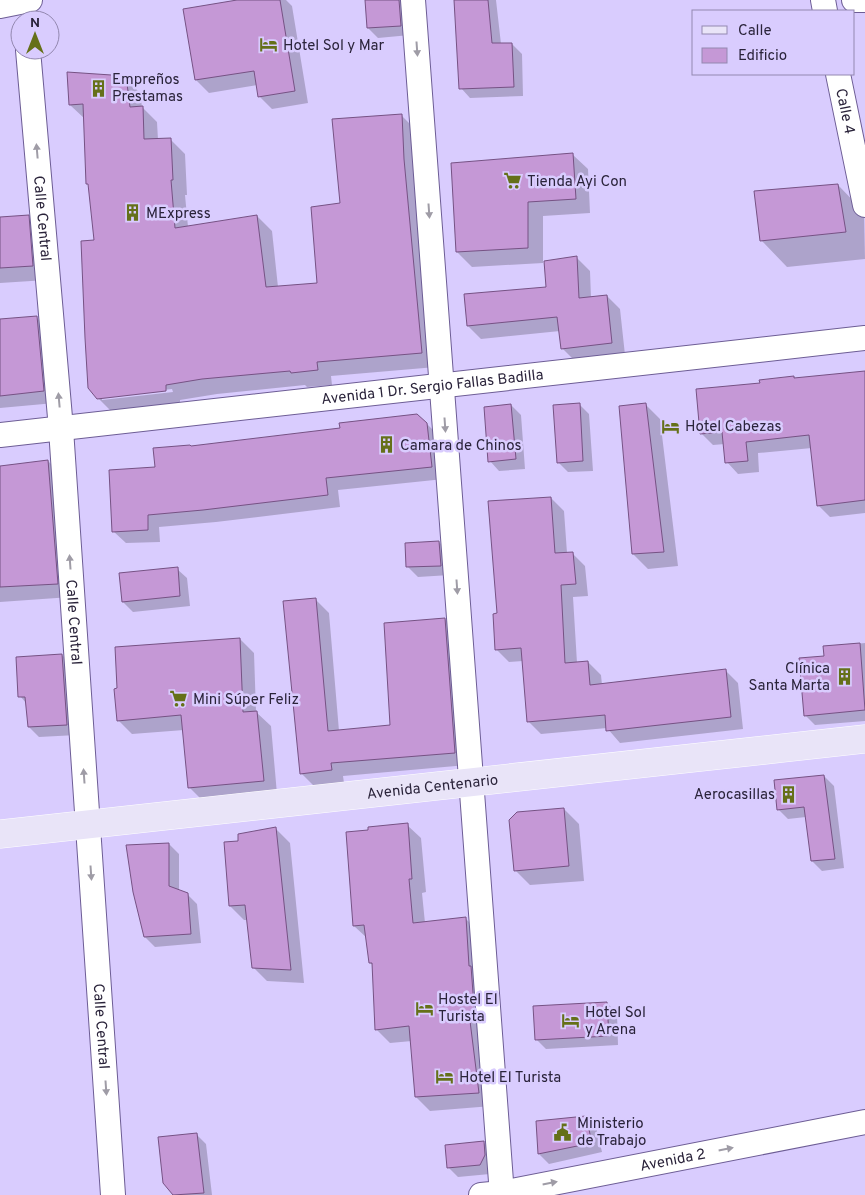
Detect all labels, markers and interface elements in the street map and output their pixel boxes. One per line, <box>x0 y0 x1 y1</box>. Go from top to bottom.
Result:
north arrow <box>10 10 60 60</box>
legend <box>692 10 855 75</box>
text: N <box>30 15 40 32</box>
text: Calle <box>738 22 772 41</box>
hotel icon: Hotel Sol y Mar <box>259 35 279 55</box>
place label: Hotel Sol y Mar <box>283 37 384 56</box>
one-way arrow <box>413 41 421 57</box>
text: Edificio <box>738 47 787 66</box>
place label: Empreños Prestamas <box>112 71 183 107</box>
building icon: Empreños Prestamas <box>88 78 108 98</box>
street label: Calle 4 <box>830 87 858 136</box>
one-way arrow <box>33 142 41 158</box>
supermarket icon: Tienda Ayi Con <box>503 171 523 191</box>
place label: Tienda Ayi Con <box>527 173 627 192</box>
street label: Calle Central <box>28 175 54 262</box>
building icon: MExpress <box>122 203 142 223</box>
one-way arrow <box>425 203 433 219</box>
place label: MExpress <box>146 205 211 224</box>
street label: Avenida 1 Dr. Sergio Fallas Badilla <box>320 366 544 410</box>
one-way arrow <box>55 391 63 407</box>
hotel icon: Hotel Cabezas <box>661 416 681 436</box>
one-way arrow <box>441 417 449 433</box>
place label: Hotel Cabezas <box>685 418 781 437</box>
building icon: Camara de Chinos <box>376 435 396 455</box>
place label: Camara de Chinos <box>400 437 522 456</box>
one-way arrow <box>66 553 74 569</box>
street label: Calle Central <box>60 579 85 666</box>
one-way arrow <box>453 579 461 595</box>
place label: Clínica Santa Marta <box>749 660 830 696</box>
building icon: Clínica Santa Marta <box>834 667 854 687</box>
supermarket icon: Mini Súper Feliz <box>169 689 189 709</box>
place label: Mini Súper Feliz <box>193 691 299 710</box>
one-way arrow <box>80 768 88 784</box>
street label: Avenida Centenario <box>366 771 499 805</box>
building icon: Aerocasillas <box>779 784 799 804</box>
place label: Aerocasillas <box>694 786 775 805</box>
one-way arrow <box>87 866 95 882</box>
street label: Calle Central <box>88 983 112 1070</box>
place label: Hostel El Turista <box>438 991 498 1027</box>
hotel icon: Hostel El Turista <box>414 998 434 1018</box>
place label: Hotel Sol y Arena <box>585 1004 646 1040</box>
hotel icon: Hotel Sol y Arena <box>561 1011 581 1031</box>
hotel icon: Hotel El Turista <box>435 1067 455 1087</box>
place label: Hotel El Turista <box>459 1069 561 1088</box>
one-way arrow <box>102 1080 110 1096</box>
place label: Ministerio de Trabajo <box>577 1115 646 1151</box>
public building icon: Ministerio de Trabajo <box>553 1122 573 1142</box>
street label: Avenida 2 <box>638 1145 707 1177</box>
one-way arrow <box>719 1145 735 1153</box>
one-way arrow <box>542 1179 558 1187</box>

